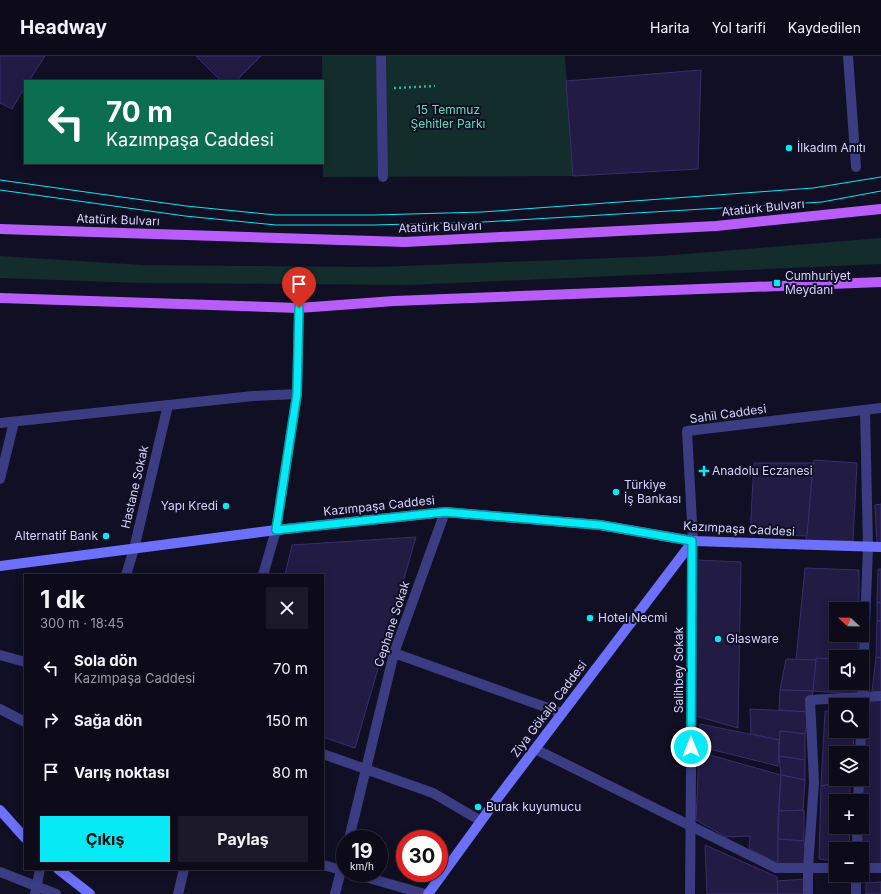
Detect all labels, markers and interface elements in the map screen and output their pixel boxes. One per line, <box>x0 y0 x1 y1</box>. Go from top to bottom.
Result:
text: Headway <box>20 16 107 39</box>
text: Harita <box>650 19 690 36</box>
text: Yol tarifi <box>712 19 766 36</box>
text: Kaydedilen <box>788 19 861 36</box>
text: 70 m <box>106 95 173 129</box>
icon: left <box>40 96 92 148</box>
park label: 15 Temmuz Şehitler Parkı <box>410 102 486 131</box>
text: Kazımpaşa Caddesi <box>106 129 274 150</box>
place label: İlkadım Anıtı <box>797 140 866 155</box>
marker: İlkadım Anıtı <box>784 143 794 153</box>
street label: Atatürk Bulvarı <box>721 196 805 219</box>
street label: Atatürk Bulvarı <box>76 211 160 228</box>
street label: Atatürk Bulvarı <box>398 218 482 235</box>
pin <box>282 267 316 308</box>
place label: Cumhuriyet Meydanı <box>785 268 851 297</box>
icon: arrive <box>288 273 310 295</box>
marker: Cumhuriyet Meydanı <box>772 278 782 288</box>
street label: Sahil Caddesi <box>689 401 767 426</box>
street label: Hastane Sokak <box>118 443 151 530</box>
place label: Anadolu Eczanesi <box>712 463 813 478</box>
marker: Anadolu Eczanesi <box>699 466 709 476</box>
place label: Türkiye İş Bankası <box>624 477 681 506</box>
marker: Türkiye İş Bankası <box>611 487 621 497</box>
street label: Kazımpaşa Caddesi <box>323 492 435 519</box>
place label: Yapı Kredi <box>161 498 218 513</box>
marker: Yapı Kredi <box>221 501 231 511</box>
street label: Kazımpaşa Caddesi <box>683 518 795 539</box>
place label: Alternatif Bank <box>14 528 98 543</box>
marker: Alternatif Bank <box>101 531 111 541</box>
street label: Cephane Sokak <box>371 579 413 669</box>
text: 1 dk <box>40 585 85 614</box>
button: close <box>266 587 308 629</box>
north arrow <box>829 602 869 642</box>
map controls <box>829 602 869 882</box>
place label: Hotel Necmi <box>598 610 668 625</box>
marker: Hotel Necmi <box>585 613 595 623</box>
text: 300 m · 18:45 <box>40 615 124 631</box>
street label: Salihbey Sokak <box>671 626 686 713</box>
place label: Glasware <box>726 631 779 646</box>
marker: Glasware <box>713 634 723 644</box>
button: sound <box>829 650 869 690</box>
text: Sola dön <box>74 651 137 670</box>
icon: left <box>40 657 62 679</box>
street label: Ziya Gökalp Caddesi <box>507 657 590 760</box>
text: 70 m <box>273 659 308 678</box>
text: Kazımpaşa Caddesi <box>74 670 195 686</box>
button: search <box>829 698 869 738</box>
icon: right <box>40 709 62 731</box>
text: Sağa dön <box>74 711 142 730</box>
text: 150 m <box>266 711 308 730</box>
position arrow <box>670 726 712 768</box>
button: layers <box>829 746 869 786</box>
icon: arrive <box>40 761 62 783</box>
text: Varış noktası <box>74 763 169 782</box>
text: 80 m <box>272 763 308 782</box>
button: + <box>829 794 869 834</box>
place label: Burak kuyumucu <box>486 799 581 814</box>
marker: Burak kuyumucu <box>473 802 483 812</box>
button: Çıkış <box>40 816 170 862</box>
button: Paylaş <box>178 816 308 862</box>
speed limit sign: 30 <box>396 830 448 882</box>
text: 19 <box>351 839 373 863</box>
button: − <box>829 842 869 882</box>
text: km/h <box>350 860 374 872</box>

